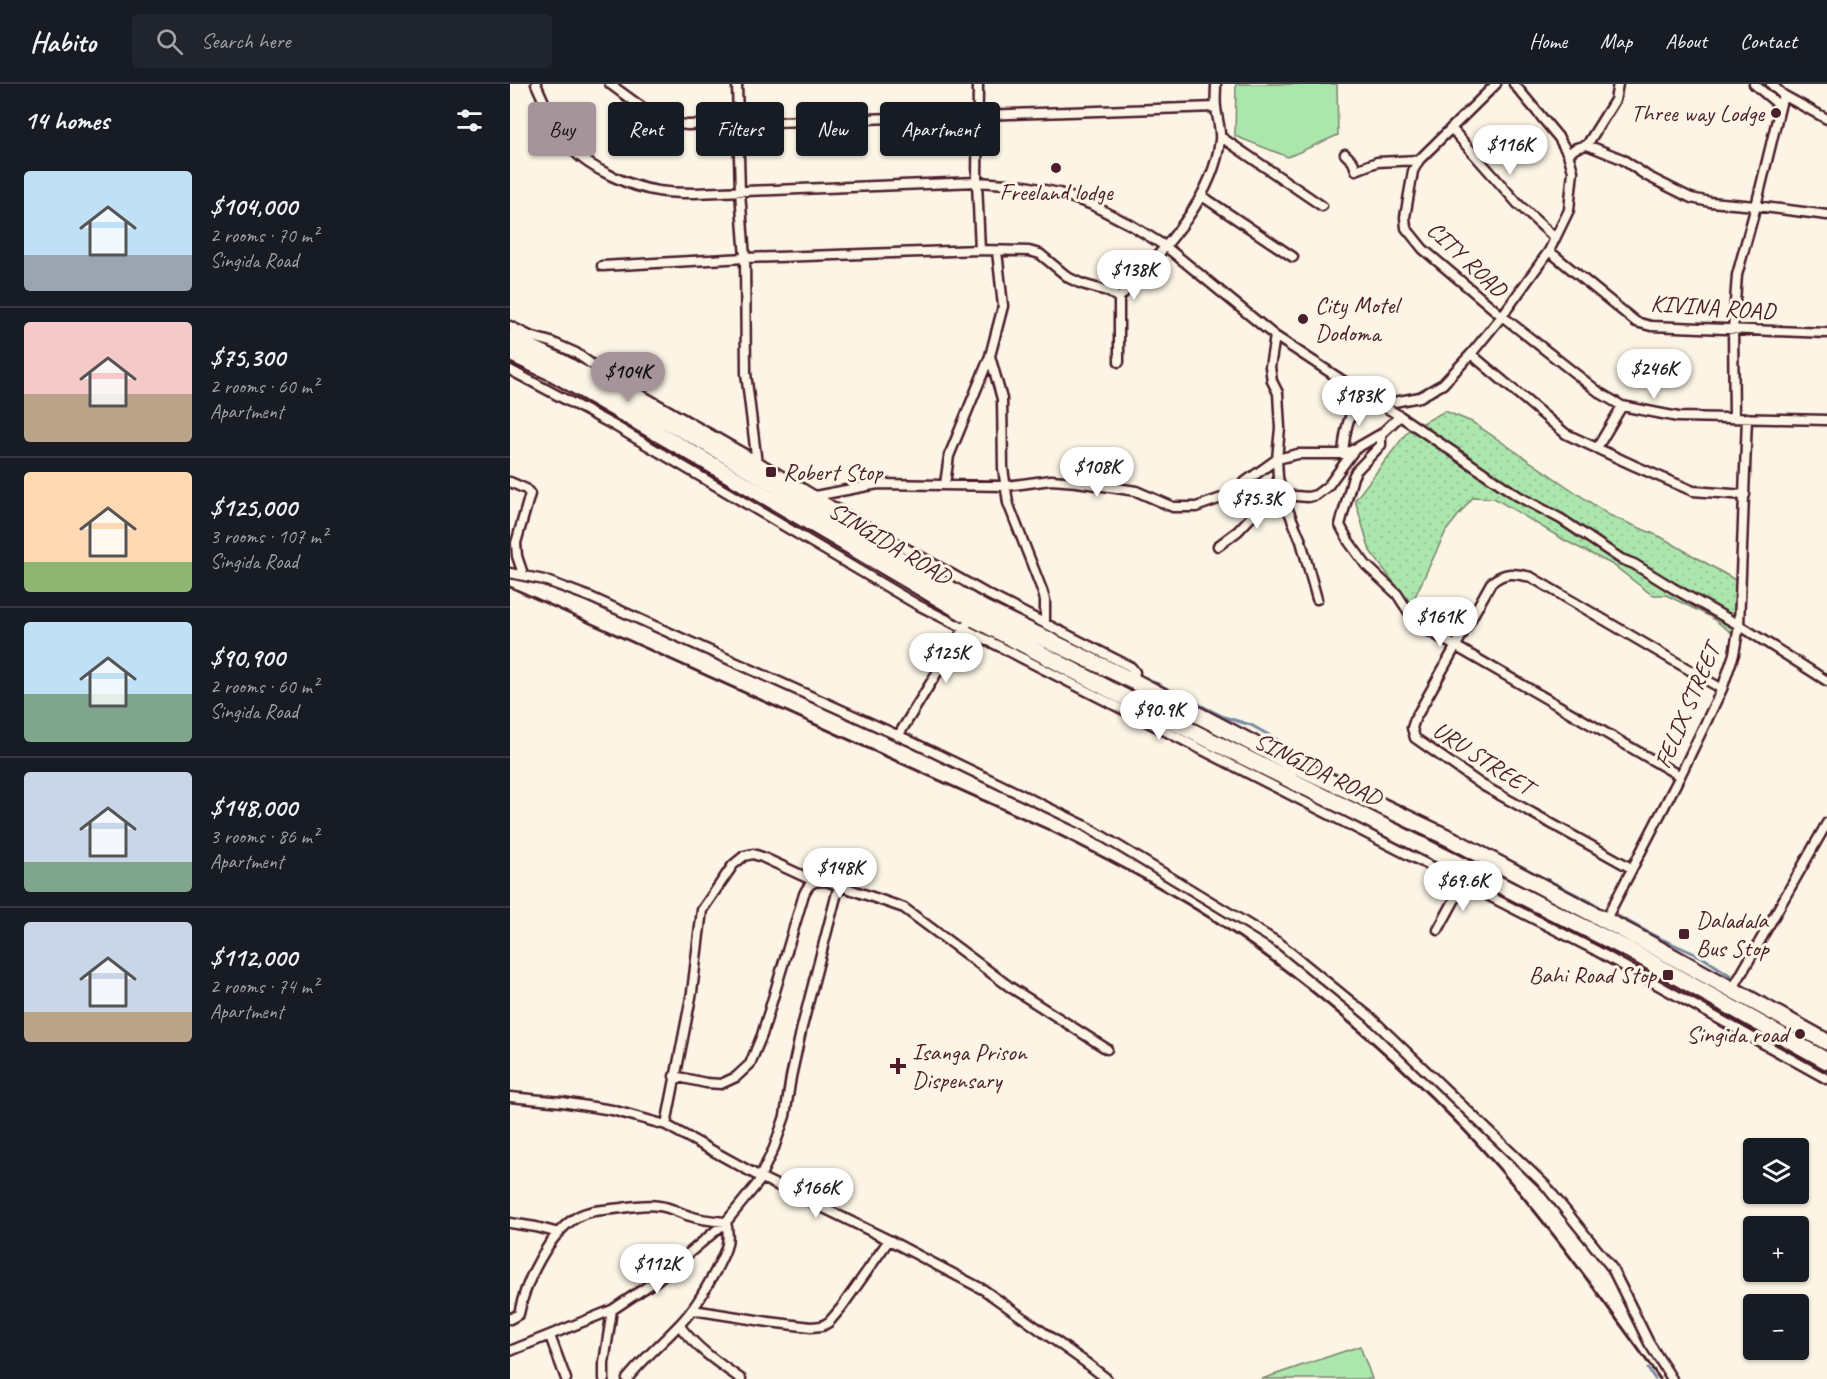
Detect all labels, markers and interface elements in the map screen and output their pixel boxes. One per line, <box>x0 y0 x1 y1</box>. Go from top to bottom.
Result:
search box <box>132 14 552 68</box>
text: Habito <box>30 24 96 59</box>
icon: search <box>153 25 186 58</box>
text: Search here <box>201 27 291 55</box>
text: Home <box>1529 28 1567 54</box>
text: Map <box>1600 28 1632 54</box>
text: About <box>1665 28 1707 54</box>
text: Contact <box>1740 28 1797 54</box>
place label: Three way Lodge <box>1631 98 1766 128</box>
chip: Buy <box>528 102 596 156</box>
chip: Rent <box>608 102 684 156</box>
chip: Filters <box>696 102 784 156</box>
chip: New <box>796 102 868 156</box>
chip: Apartment <box>880 102 1000 156</box>
text: 14 homes <box>24 104 109 137</box>
icon: filters <box>453 104 486 137</box>
marker: Three way Lodge <box>1769 106 1783 120</box>
pin: $116K <box>1468 125 1552 176</box>
text: $116K <box>1487 132 1533 157</box>
marker: Freeland lodge <box>1049 161 1063 175</box>
place label: Freeland lodge <box>999 177 1115 207</box>
text: $104,000 <box>210 190 297 223</box>
icon: home <box>72 195 144 267</box>
street label: CITY ROAD <box>1421 214 1515 305</box>
text: 2 rooms · 70 m² <box>210 223 318 248</box>
text: Singida Road <box>210 248 298 273</box>
pin: $138K <box>1092 250 1176 301</box>
text: $138K <box>1111 257 1157 282</box>
street label: KIVINA ROAD <box>1650 288 1778 326</box>
place label: City Motel Dodoma <box>1315 290 1402 348</box>
marker: City Motel Dodoma <box>1296 312 1310 326</box>
text: $75,300 <box>210 341 285 374</box>
icon: home <box>72 346 144 418</box>
pin: $246K <box>1612 349 1696 400</box>
pin: $104K <box>586 352 670 403</box>
text: $246K <box>1631 356 1677 381</box>
text: $104K <box>605 359 651 384</box>
text: 2 rooms · 60 m² <box>210 374 318 399</box>
pin: $183K <box>1317 376 1401 427</box>
text: $183K <box>1336 383 1382 408</box>
text: Apartment <box>210 399 283 424</box>
pin: $108K <box>1055 447 1139 498</box>
text: $108K <box>1074 454 1120 479</box>
place label: Robert Stop <box>783 457 884 487</box>
marker: Robert Stop <box>764 465 778 479</box>
pin: $75.3K <box>1208 479 1306 530</box>
text: $75.3K <box>1232 486 1282 511</box>
text: $125,000 <box>210 491 297 524</box>
street label: SINGIDA ROAD <box>823 495 959 592</box>
icon: home <box>72 496 144 568</box>
text: 3 rooms · 107 m² <box>210 524 327 549</box>
text: Singida Road <box>210 549 298 574</box>
pin: $161K <box>1398 597 1482 648</box>
text: $161K <box>1417 604 1463 629</box>
pin: $125K <box>904 633 988 684</box>
street label: FELIX STREET <box>1647 635 1729 773</box>
text: $125K <box>923 640 969 665</box>
text: $90,900 <box>210 641 285 674</box>
icon: home <box>72 646 144 718</box>
text: 2 rooms · 60 m² <box>210 674 318 699</box>
pin: $90.9K <box>1110 690 1208 741</box>
text: $90.9K <box>1134 697 1184 722</box>
text: Singida Road <box>210 699 298 724</box>
street label: URU STREET <box>1427 715 1544 805</box>
street label: SINGIDA ROAD <box>1250 725 1388 814</box>
text: $148,000 <box>210 791 297 824</box>
icon: home <box>72 796 144 868</box>
text: 3 rooms · 86 m² <box>210 824 318 849</box>
pin: $148K <box>798 848 882 899</box>
text: Apartment <box>210 849 283 874</box>
text: $148K <box>817 855 863 880</box>
pin: $69.6K <box>1414 861 1512 912</box>
text: $69.6K <box>1438 868 1488 893</box>
place label: Daladala Bus Stop <box>1696 905 1770 963</box>
marker: Daladala Bus Stop <box>1677 927 1691 941</box>
text: $112,000 <box>210 941 297 974</box>
icon: home <box>72 946 144 1018</box>
place label: Bahi Road Stop <box>1529 960 1657 990</box>
marker: Bahi Road Stop <box>1661 968 1675 982</box>
text: 2 rooms · 74 m² <box>210 974 318 999</box>
text: Apartment <box>210 999 283 1024</box>
place label: Singida road <box>1686 1019 1792 1049</box>
marker: Singida road <box>1793 1027 1807 1041</box>
place label: Isanga Prison Dispensary <box>912 1037 1028 1095</box>
marker: Isanga Prison Dispensary <box>889 1057 907 1075</box>
map controls <box>1743 1138 1809 1360</box>
button: layers <box>1743 1138 1809 1204</box>
pin: $166K <box>774 1168 858 1219</box>
text: $166K <box>793 1175 840 1200</box>
button: + <box>1743 1216 1809 1282</box>
pin: $112K <box>615 1244 699 1295</box>
text: $112K <box>634 1251 680 1276</box>
button: − <box>1743 1294 1809 1360</box>

